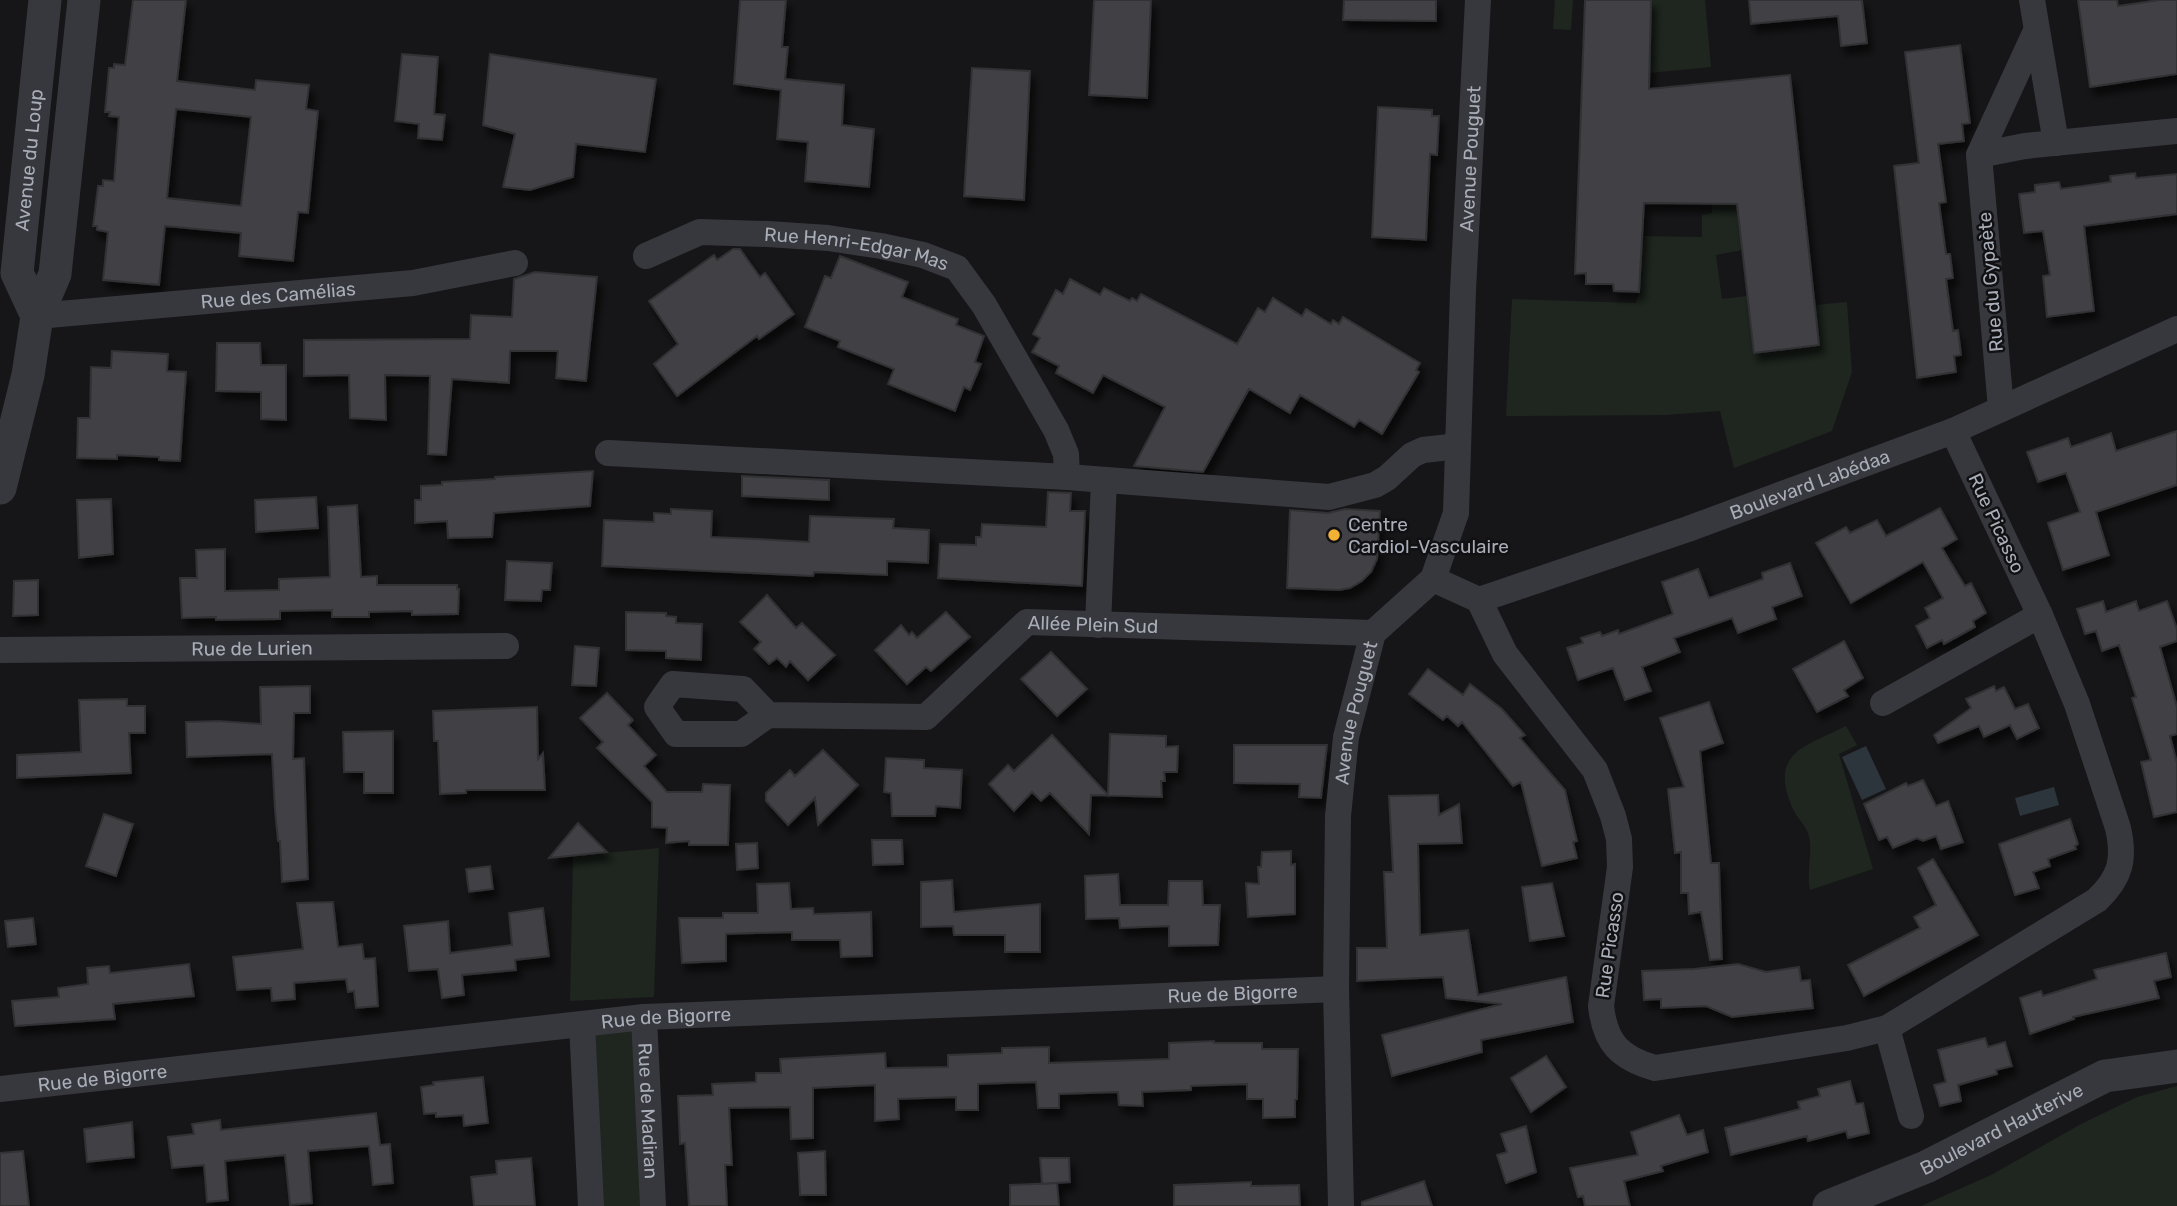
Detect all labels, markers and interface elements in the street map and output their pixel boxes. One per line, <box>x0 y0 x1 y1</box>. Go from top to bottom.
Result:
street label: Avenue Pouguet <box>1455 85 1486 233</box>
street label: Avenue du Loup <box>10 88 48 232</box>
street label: Rue du Gypaète <box>1973 211 2008 353</box>
street label: Rue Henri-Edgar Mas <box>764 223 952 276</box>
street label: Rue des Camélias <box>200 277 357 314</box>
street label: Boulevard Labédaa <box>1727 444 1893 525</box>
street label: Rue Picasso <box>1963 470 2030 577</box>
place label: Centre Cardiol-Vasculaire <box>1348 513 1509 558</box>
marker: Centre Cardiol-Vasculaire <box>1326 527 1342 543</box>
street label: Allée Plein Sud <box>1027 611 1159 638</box>
street label: Rue de Lurien <box>191 637 313 660</box>
street label: Avenue Pouguet <box>1330 638 1383 786</box>
street label: Rue Picasso <box>1591 890 1628 1000</box>
street label: Rue de Bigorre <box>1167 980 1298 1008</box>
street label: Rue de Bigorre <box>600 1002 732 1034</box>
street label: Rue de Madiran <box>633 1042 663 1180</box>
street label: Rue de Bigorre <box>36 1059 168 1097</box>
street label: Boulevard Hauterive <box>1916 1078 2087 1180</box>

